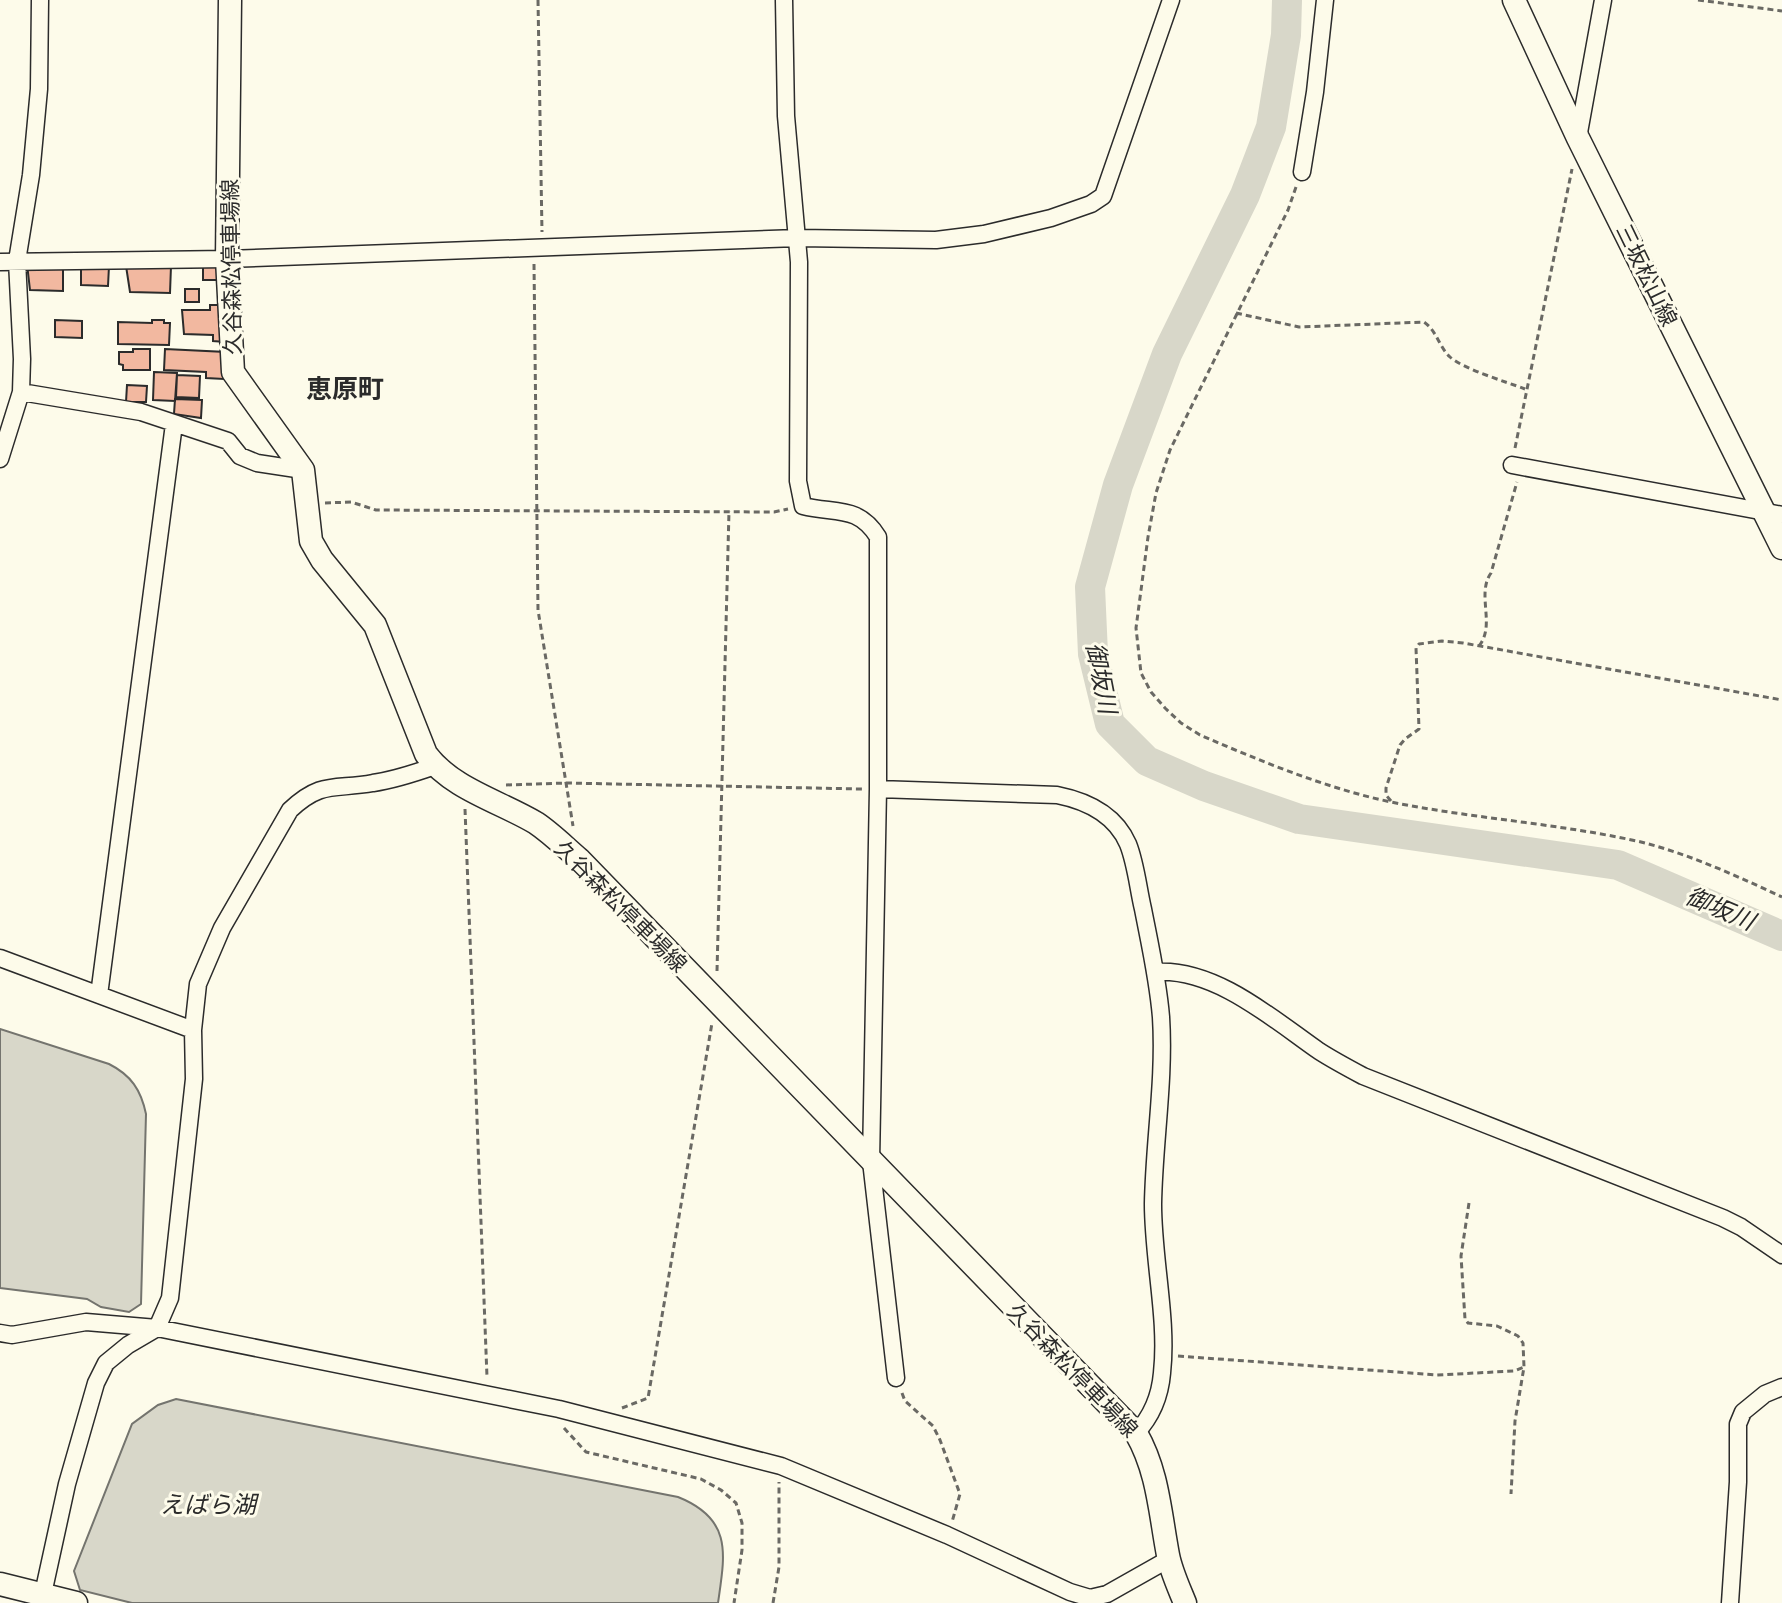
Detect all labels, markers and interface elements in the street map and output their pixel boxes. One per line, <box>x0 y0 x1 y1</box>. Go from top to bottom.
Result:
street label: 久谷森松停車場線 <box>214 179 249 355</box>
street label: 三坂松山線 <box>1609 219 1685 331</box>
district label: 恵原町 <box>306 371 384 407</box>
water label: 御坂川 <box>1078 639 1125 719</box>
street label: 久谷森松停車場線 <box>547 833 694 980</box>
water label: 御坂川 <box>1681 879 1763 939</box>
street label: 久谷森松停車場線 <box>1000 1296 1145 1444</box>
water label: えばら湖 <box>160 1488 260 1521</box>

